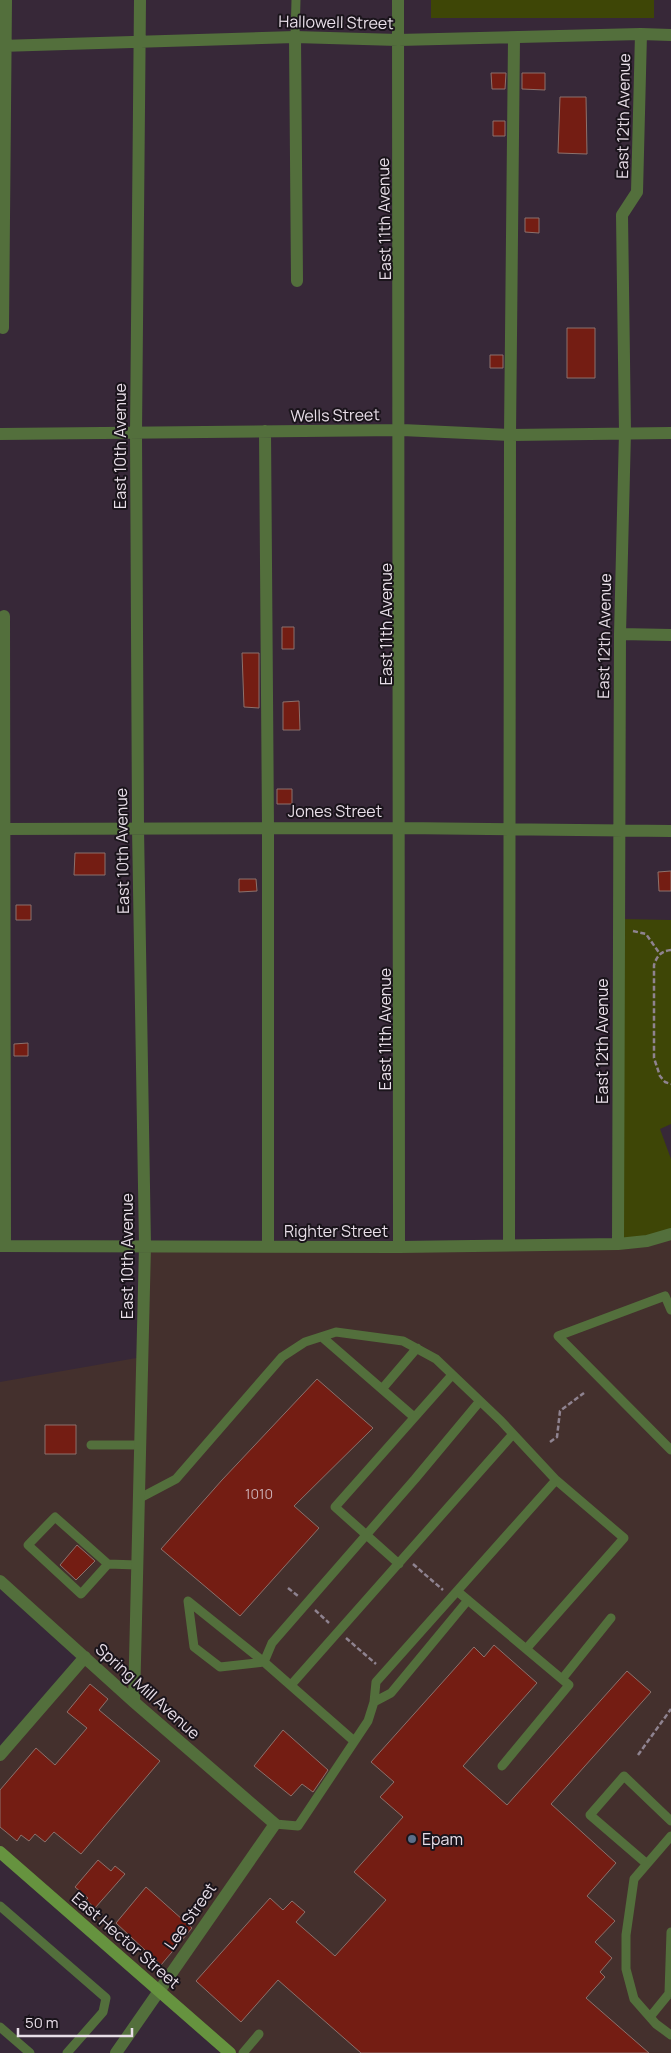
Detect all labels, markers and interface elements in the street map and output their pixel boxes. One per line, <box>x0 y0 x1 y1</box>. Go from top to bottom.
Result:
street label: Hallowell Street <box>278 10 394 34</box>
street label: East 12th Avenue <box>611 53 635 179</box>
street label: East 11th Avenue <box>372 158 396 280</box>
street label: East 10th Avenue <box>109 383 131 509</box>
street label: Wells Street <box>290 403 380 427</box>
street label: East 11th Avenue <box>375 563 397 685</box>
street label: East 12th Avenue <box>592 573 616 699</box>
street label: East 10th Avenue <box>110 788 134 914</box>
street label: Jones Street <box>288 800 382 822</box>
street label: East 11th Avenue <box>374 968 396 1090</box>
street label: East 12th Avenue <box>591 978 613 1104</box>
street label: East 10th Avenue <box>116 1193 138 1319</box>
street label: Righter Street <box>284 1220 388 1242</box>
house number: 1010 <box>245 1484 273 1503</box>
street label: Spring Mill Avenue <box>91 1638 205 1744</box>
place label: Epam <box>422 1828 463 1850</box>
marker: Epam <box>406 1833 418 1845</box>
street label: Lee Street <box>159 1878 221 1954</box>
street label: East Hector Street <box>67 1887 185 1993</box>
scale bar <box>18 2006 131 2038</box>
text: 50 m <box>25 2012 59 2033</box>

